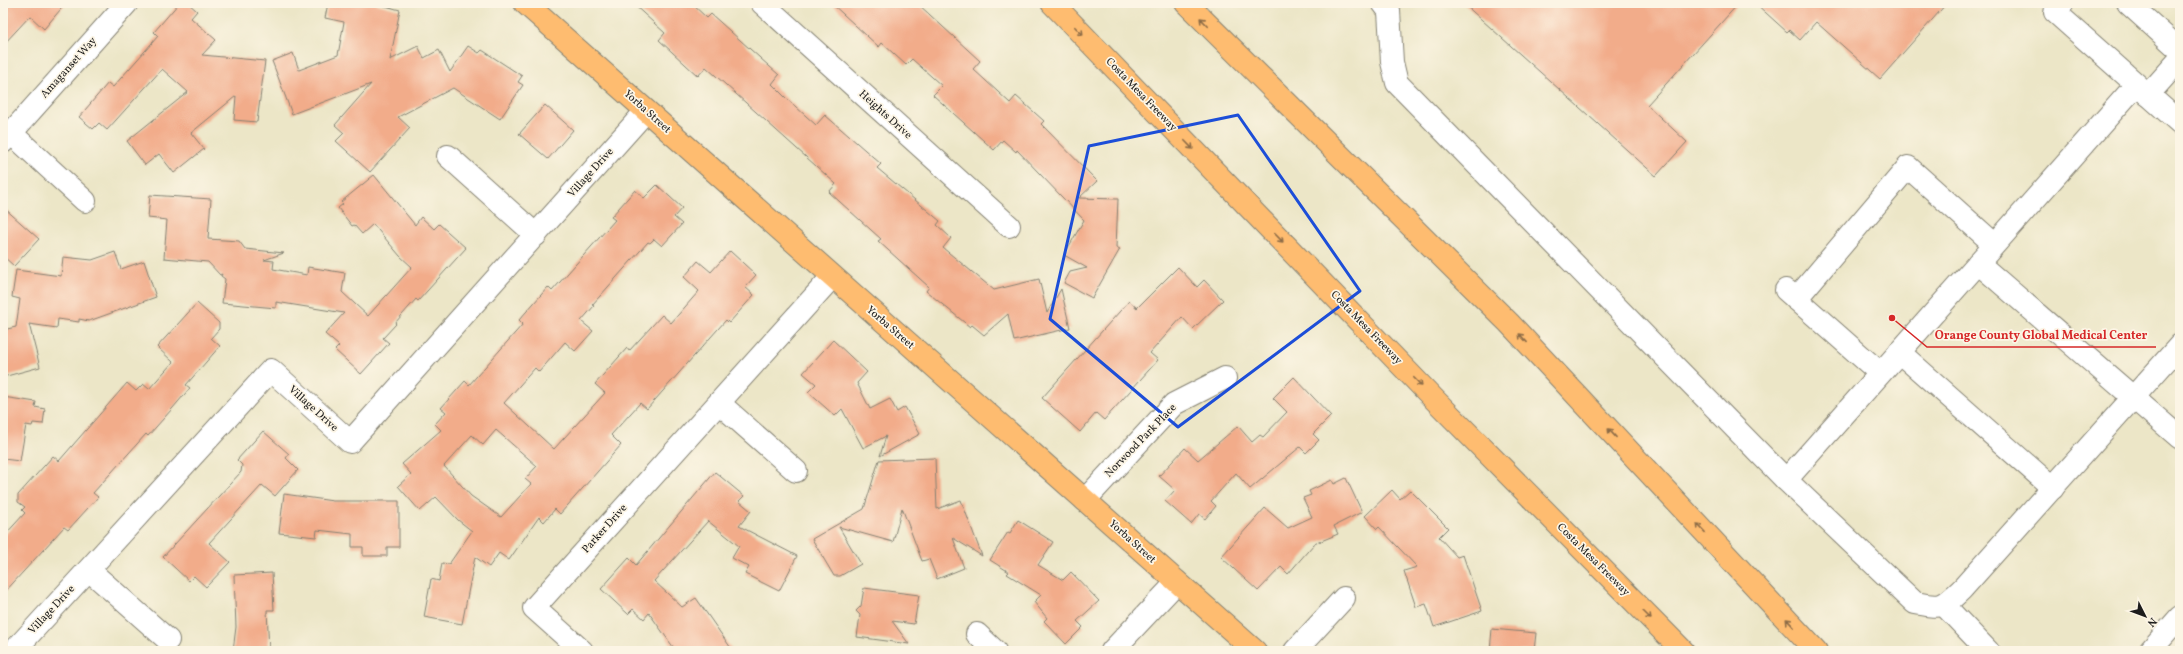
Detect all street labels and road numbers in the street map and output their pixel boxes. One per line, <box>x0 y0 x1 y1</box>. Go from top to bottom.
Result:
street label: Amaganset Way <box>37 34 101 102</box>
street label: Costa Mesa Freeway <box>1102 55 1180 135</box>
street label: Yorba Street <box>620 87 674 137</box>
street label: Heights Drive <box>855 87 915 143</box>
street label: Village Drive <box>565 145 617 201</box>
street label: Costa Mesa Freeway <box>1327 288 1405 368</box>
street label: Yorba Street <box>863 303 917 353</box>
street label: Village Drive <box>285 383 341 435</box>
street label: Norwood Park Place <box>1102 401 1180 481</box>
street label: Parker Drive <box>579 501 631 557</box>
street label: Yorba Street <box>1105 517 1159 567</box>
street label: Costa Mesa Freeway <box>1553 520 1633 600</box>
street label: Village Drive <box>25 582 79 638</box>

